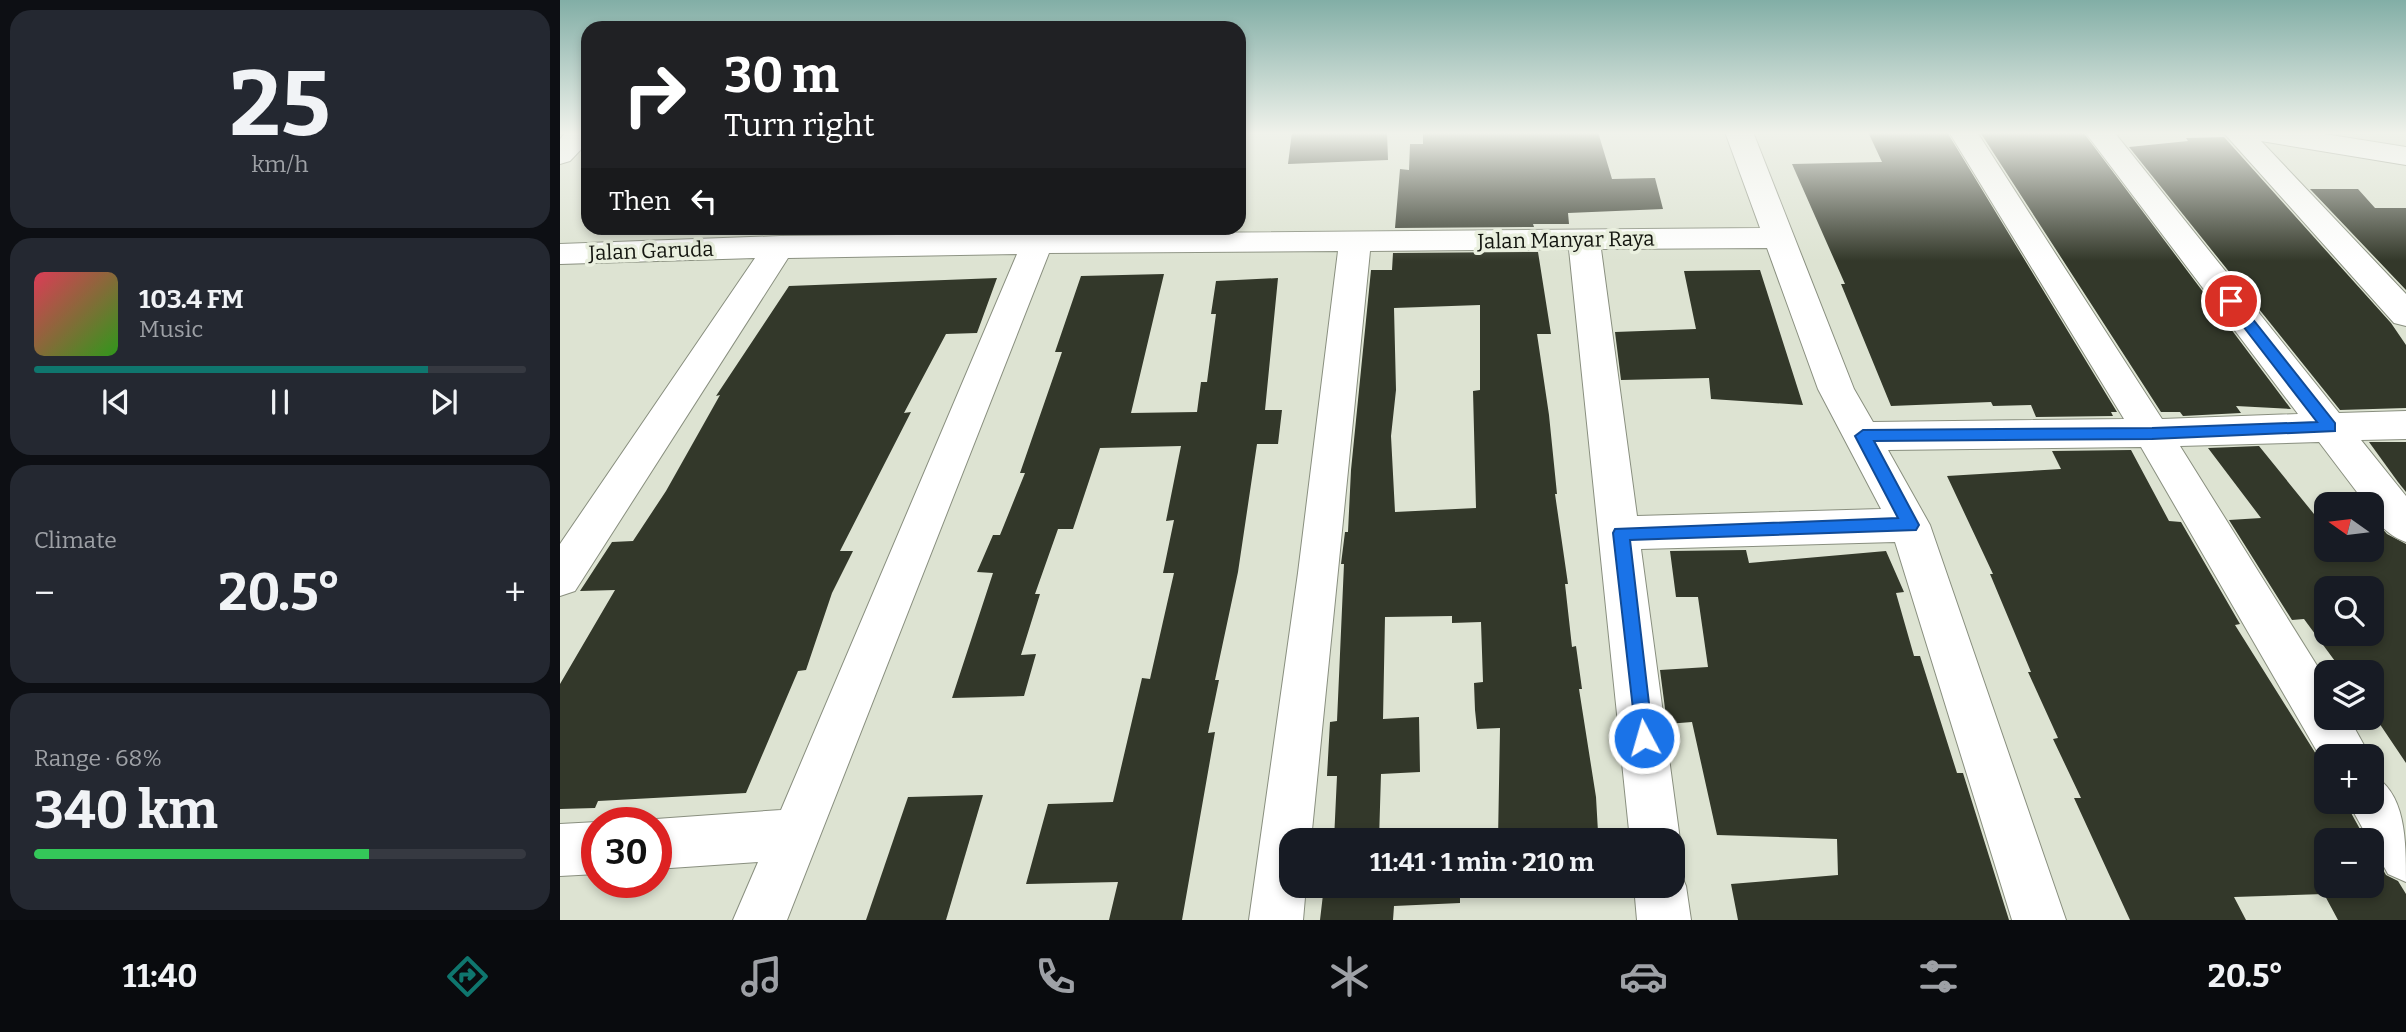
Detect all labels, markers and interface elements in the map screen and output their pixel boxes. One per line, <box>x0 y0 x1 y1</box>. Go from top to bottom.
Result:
text: 30 m <box>724 46 839 105</box>
icon: right <box>609 49 700 140</box>
text: 25 <box>229 50 331 159</box>
text: Turn right <box>724 106 875 144</box>
text: km/h <box>252 150 308 178</box>
icon: left <box>685 182 723 220</box>
text: Then <box>609 186 671 217</box>
street label: Jalan Manyar Raya <box>1476 225 1655 255</box>
street label: Jalan Garuda <box>587 236 715 266</box>
pin <box>2201 271 2261 331</box>
icon: arrive <box>2212 282 2250 320</box>
text: 103.4 FM <box>139 284 244 315</box>
text: Music <box>139 315 203 343</box>
icon: previous <box>97 383 135 421</box>
icon: pause <box>261 383 299 421</box>
icon: next <box>425 383 463 421</box>
north arrow <box>2314 492 2384 562</box>
map controls <box>2314 492 2384 898</box>
text: Climate <box>34 526 117 554</box>
text: 20.5° <box>218 561 341 624</box>
text: − <box>34 570 55 616</box>
text: + <box>504 570 526 616</box>
button: search <box>2314 576 2384 646</box>
button: layers <box>2314 660 2384 730</box>
position arrow <box>1607 701 1681 775</box>
text: Range · 68% <box>34 744 162 772</box>
button: + <box>2314 744 2384 814</box>
text: 340 km <box>34 779 218 842</box>
speed limit sign: 30 <box>581 807 672 898</box>
button: − <box>2314 828 2384 898</box>
text: 11:41 · 1 min · 210 m <box>1370 847 1594 878</box>
icon: directions <box>443 952 492 1001</box>
icon: music <box>737 952 786 1001</box>
icon: phone <box>1031 952 1080 1001</box>
icon: climate <box>1325 952 1374 1001</box>
icon: car <box>1619 952 1668 1001</box>
icon: filters <box>1914 952 1963 1001</box>
text: 11:40 <box>123 957 198 995</box>
text: 20.5° <box>2208 957 2283 995</box>

